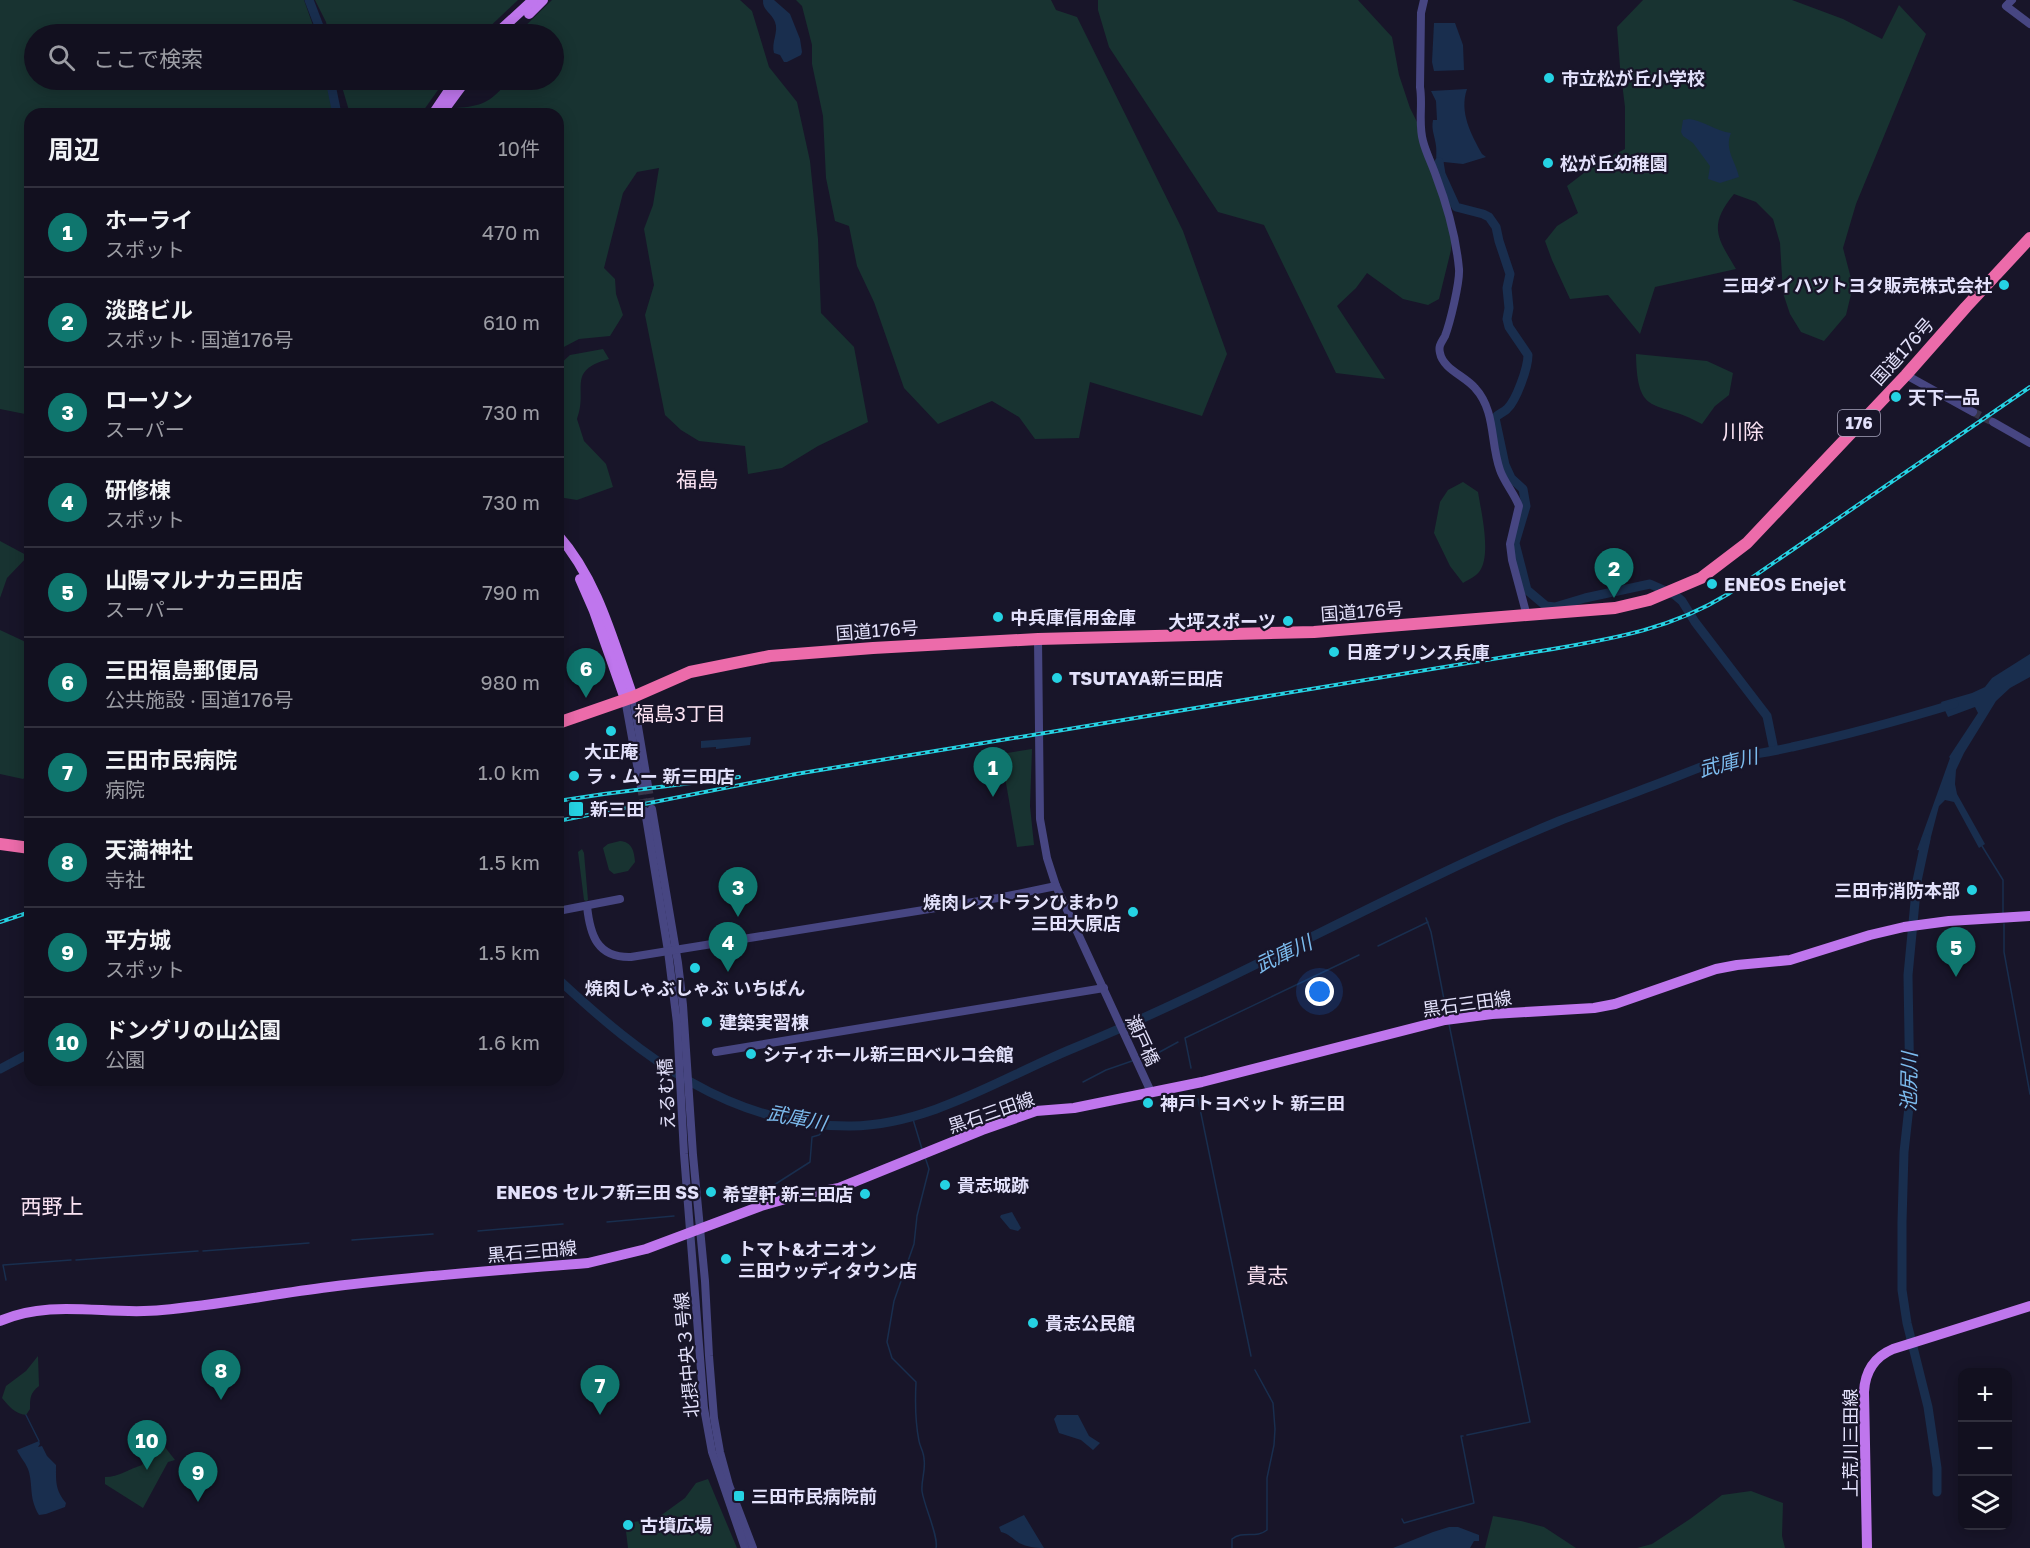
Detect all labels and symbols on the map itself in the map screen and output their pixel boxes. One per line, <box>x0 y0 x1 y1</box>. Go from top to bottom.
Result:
place label: 市立松が丘小学校 <box>1561 67 1705 89</box>
marker: 市立松が丘小学校 <box>1542 71 1556 85</box>
place label: 松が丘幼稚園 <box>1560 152 1668 174</box>
marker: 松が丘幼稚園 <box>1541 156 1555 170</box>
place label: 三田ダイハツトヨタ販売株式会社 <box>1722 274 1992 296</box>
marker: 三田ダイハツトヨタ販売株式会社 <box>1997 278 2011 292</box>
street label: 国道176号 <box>1866 313 1938 389</box>
place label: 天下一品 <box>1908 386 1980 408</box>
marker: 天下一品 <box>1889 390 1903 404</box>
road number: 176 <box>1838 410 1880 436</box>
district label: 川除 <box>1722 418 1764 444</box>
district label: 福島 <box>676 466 718 492</box>
pin: 2 <box>1594 548 1634 598</box>
place label: ENEOS Enejet <box>1724 573 1846 595</box>
marker: ENEOS Enejet <box>1705 577 1719 591</box>
street label: 国道176号 <box>1320 597 1404 625</box>
place label: 中兵庫信用金庫 <box>1010 606 1136 628</box>
marker: 中兵庫信用金庫 <box>991 610 1005 624</box>
place label: 大坪スポーツ <box>1168 610 1276 632</box>
marker: 大坪スポーツ <box>1281 614 1295 628</box>
street label: 国道176号 <box>835 616 919 644</box>
place label: 日産プリンス兵庫 <box>1346 641 1490 663</box>
marker: 日産プリンス兵庫 <box>1327 645 1341 659</box>
pin: 6 <box>566 648 606 698</box>
place label: TSUTAYA新三田店 <box>1069 667 1223 689</box>
marker: TSUTAYA新三田店 <box>1050 671 1064 685</box>
district label: 福島3丁目 <box>634 701 726 725</box>
marker: 大正庵 <box>604 724 618 738</box>
place label: 大正庵 <box>584 740 638 762</box>
water label: 武庫川 <box>1696 743 1762 781</box>
pin: 1 <box>974 748 1012 797</box>
place label: ラ・ムー 新三田店 <box>586 765 735 787</box>
marker: ラ・ムー 新三田店 <box>567 769 581 783</box>
place label: 新三田 <box>590 798 644 820</box>
marker: 新三田 <box>567 800 585 818</box>
pin: 3 <box>718 868 758 917</box>
place label: 三田市消防本部 <box>1834 879 1960 901</box>
marker: 三田市消防本部 <box>1965 883 1979 897</box>
place label: 焼肉レストランひまわり 三田大原店 <box>923 891 1121 934</box>
marker: 焼肉レストランひまわり 三田大原店 <box>1126 905 1140 919</box>
pin: 4 <box>708 922 748 972</box>
pin: 5 <box>1936 928 1976 977</box>
water label: 武庫川 <box>1251 929 1317 977</box>
marker: 焼肉しゃぶしゃぶ いちばん <box>688 961 702 975</box>
place label: 焼肉しゃぶしゃぶ いちばん <box>585 977 805 999</box>
your location <box>1305 977 1334 1006</box>
street label: 黒石三田線 <box>1421 986 1513 1020</box>
place label: 建築実習棟 <box>719 1011 809 1033</box>
street label: 瀬戸橋 <box>1122 1011 1164 1069</box>
marker: 建築実習棟 <box>700 1015 714 1029</box>
place label: シティホール新三田ベルコ会館 <box>763 1043 1014 1065</box>
marker: シティホール新三田ベルコ会館 <box>744 1047 758 1061</box>
water label: 池尻川 <box>1895 1050 1921 1112</box>
street label: えるむ橋 <box>653 1058 679 1130</box>
street label: 黒石三田線 <box>945 1087 1037 1137</box>
place label: 神戸トヨペット 新三田 <box>1160 1092 1345 1114</box>
marker: 神戸トヨペット 新三田 <box>1141 1096 1155 1110</box>
water label: 武庫川 <box>765 1099 831 1135</box>
place label: 貴志城跡 <box>957 1174 1029 1196</box>
marker: 貴志城跡 <box>938 1178 952 1192</box>
place label: ENEOS セルフ新三田 SS <box>496 1181 699 1203</box>
place label: 希望軒 新三田店 <box>723 1183 853 1205</box>
marker: ENEOS セルフ新三田 SS <box>704 1185 718 1199</box>
marker: 希望軒 新三田店 <box>858 1187 872 1201</box>
district label: 西野上 <box>21 1193 84 1219</box>
street label: 黒石三田線 <box>486 1236 578 1266</box>
place label: トマト&オニオン 三田ウッディタウン店 <box>738 1238 917 1281</box>
marker: トマト&オニオン 三田ウッディタウン店 <box>719 1252 733 1266</box>
district label: 貴志 <box>1246 1262 1288 1288</box>
street label: 北摂中央３号線 <box>670 1291 702 1419</box>
place label: 貴志公民館 <box>1045 1312 1135 1334</box>
marker: 貴志公民館 <box>1026 1316 1040 1330</box>
pin: 8 <box>202 1350 240 1400</box>
pin: 7 <box>580 1366 620 1415</box>
street label: 上荒川三田線 <box>1839 1389 1861 1497</box>
pin: 10 <box>128 1420 166 1470</box>
pin: 9 <box>178 1452 218 1502</box>
place label: 三田市民病院前 <box>751 1485 877 1507</box>
marker: 三田市民病院前 <box>732 1489 746 1503</box>
place label: 古墳広場 <box>640 1514 712 1536</box>
marker: 古墳広場 <box>621 1518 635 1532</box>

